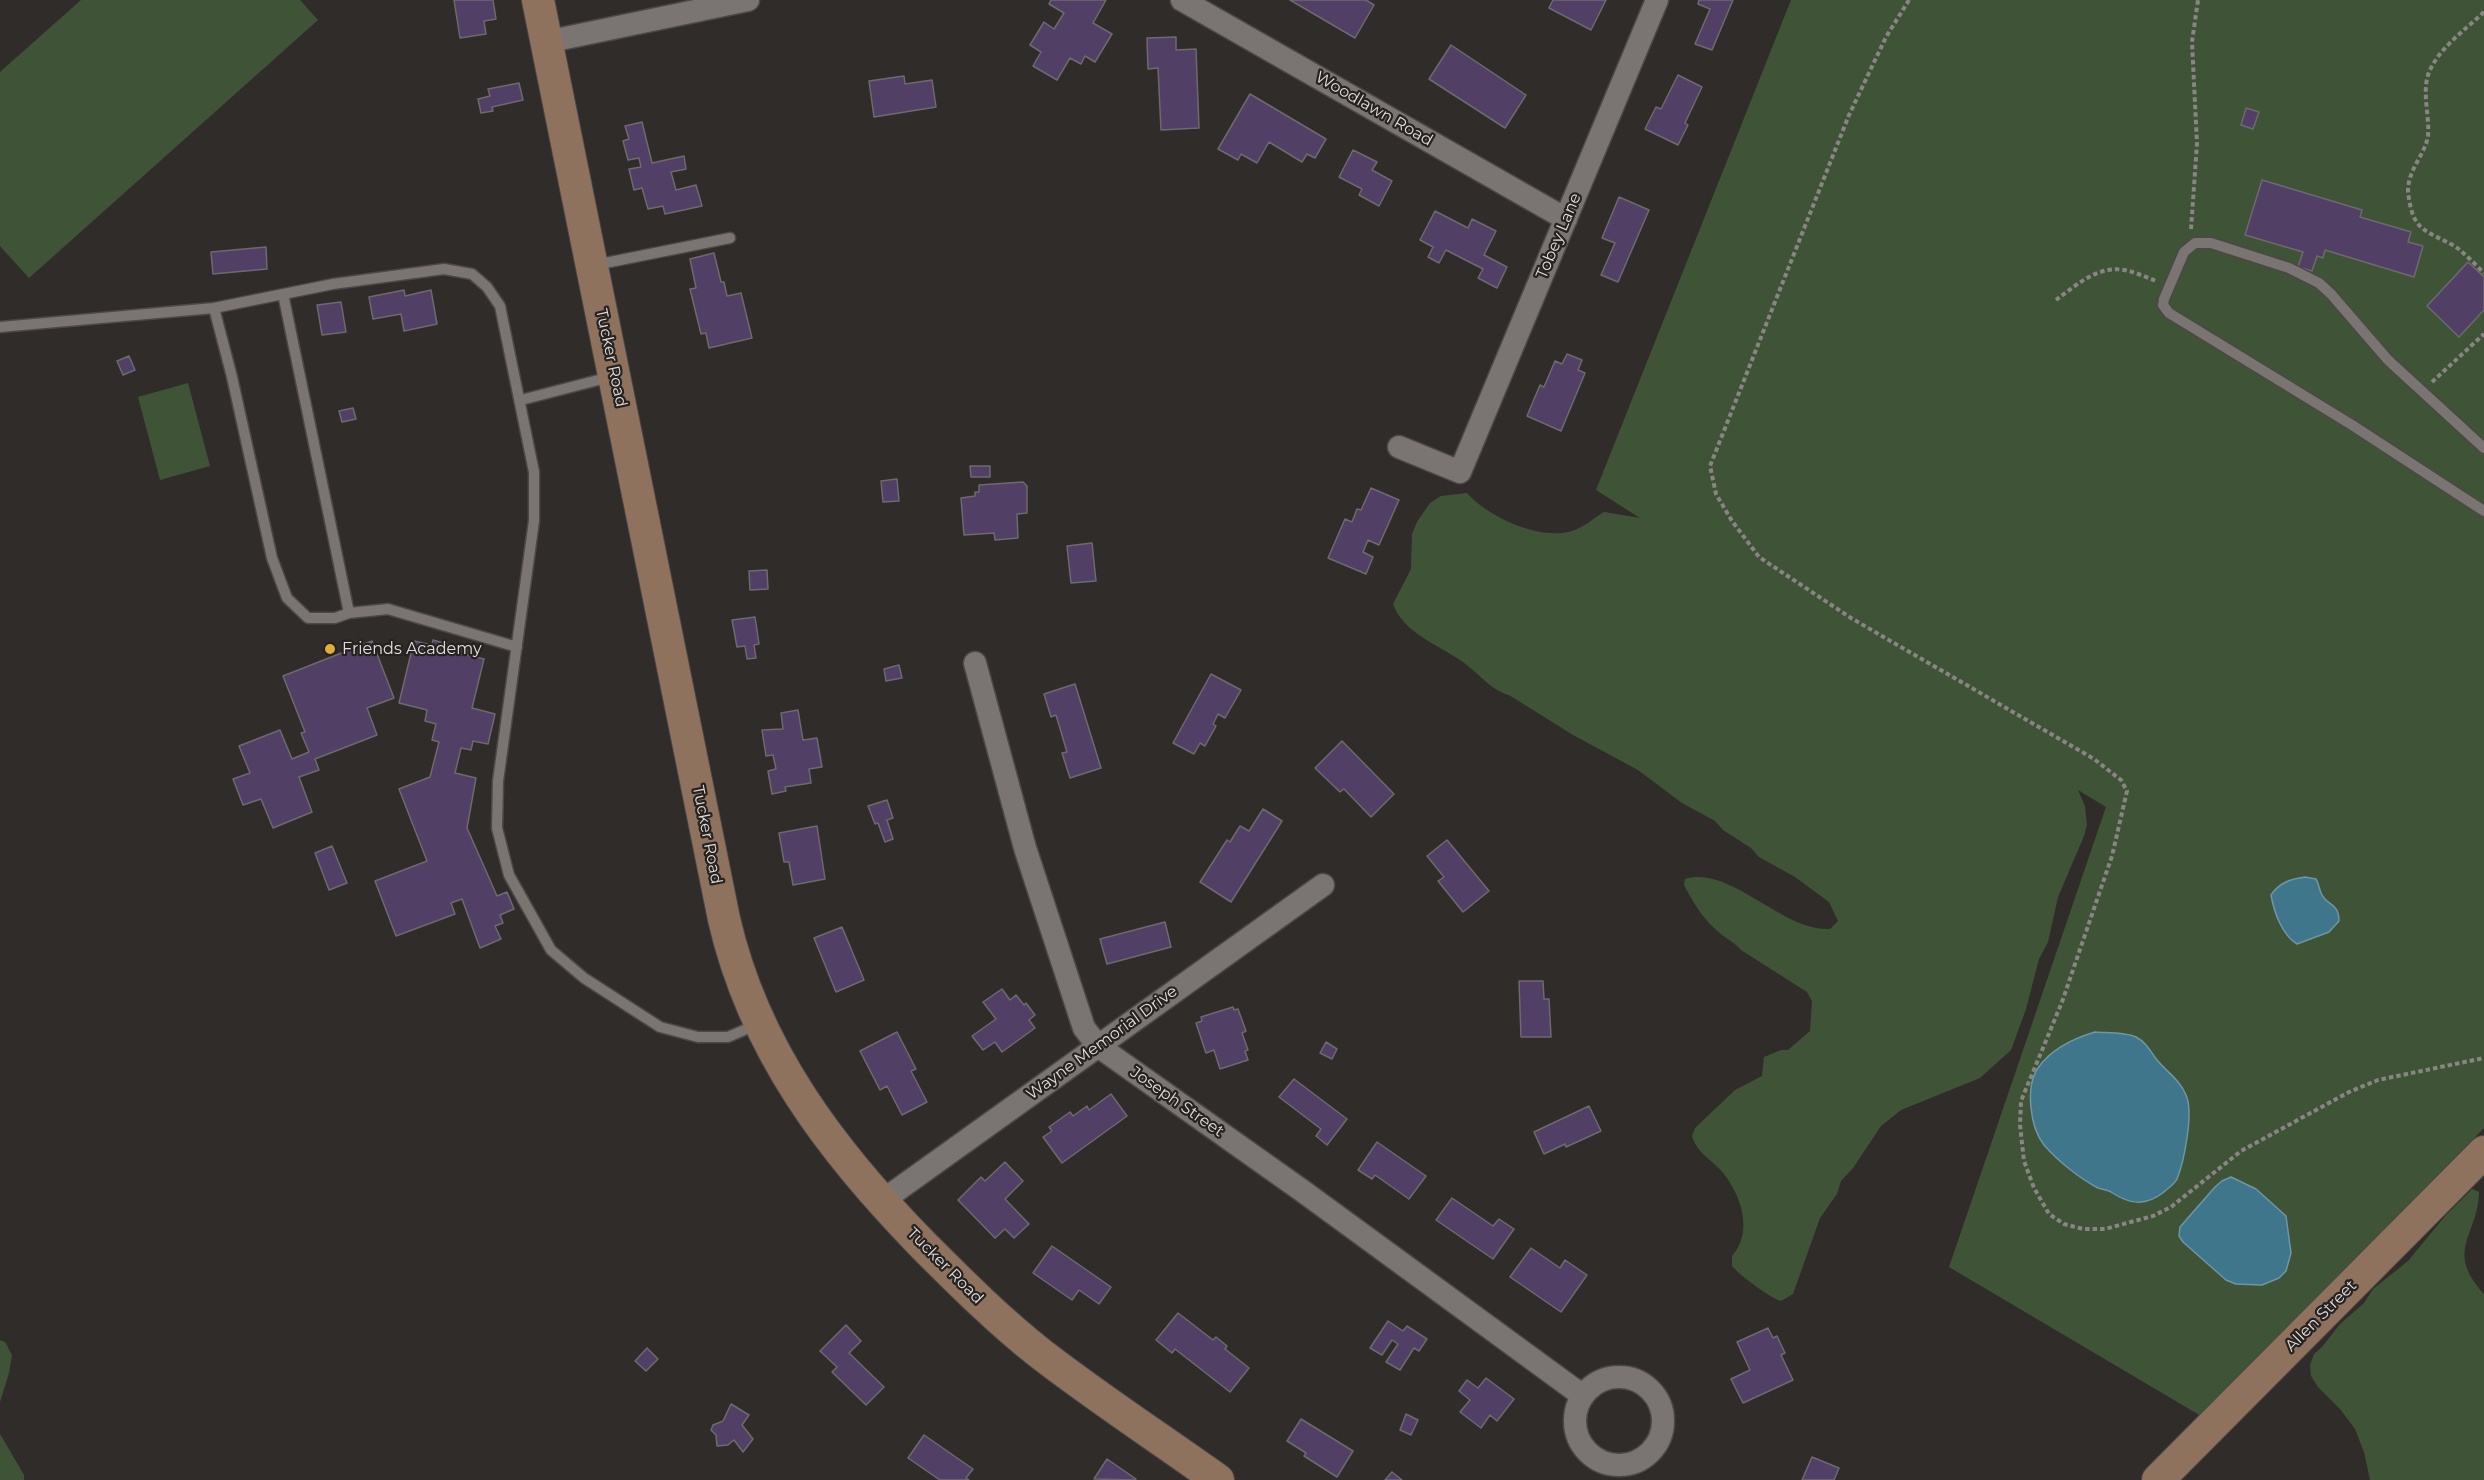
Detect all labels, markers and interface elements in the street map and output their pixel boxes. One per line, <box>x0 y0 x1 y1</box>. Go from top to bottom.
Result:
street label: Woodlawn Road <box>1312 68 1436 150</box>
street label: Tobey Lane <box>1532 190 1586 282</box>
street label: Tucker Road <box>591 307 631 409</box>
place label: Friends Academy <box>342 639 482 659</box>
marker: Friends Academy <box>323 642 337 656</box>
street label: Tucker Road <box>688 784 726 886</box>
street label: Wayne Memorial Drive <box>1023 982 1181 1104</box>
street label: Joseph Street <box>1127 1063 1227 1141</box>
street label: Tucker Road <box>903 1224 987 1308</box>
street label: Allen Street <box>2281 1276 2361 1356</box>

